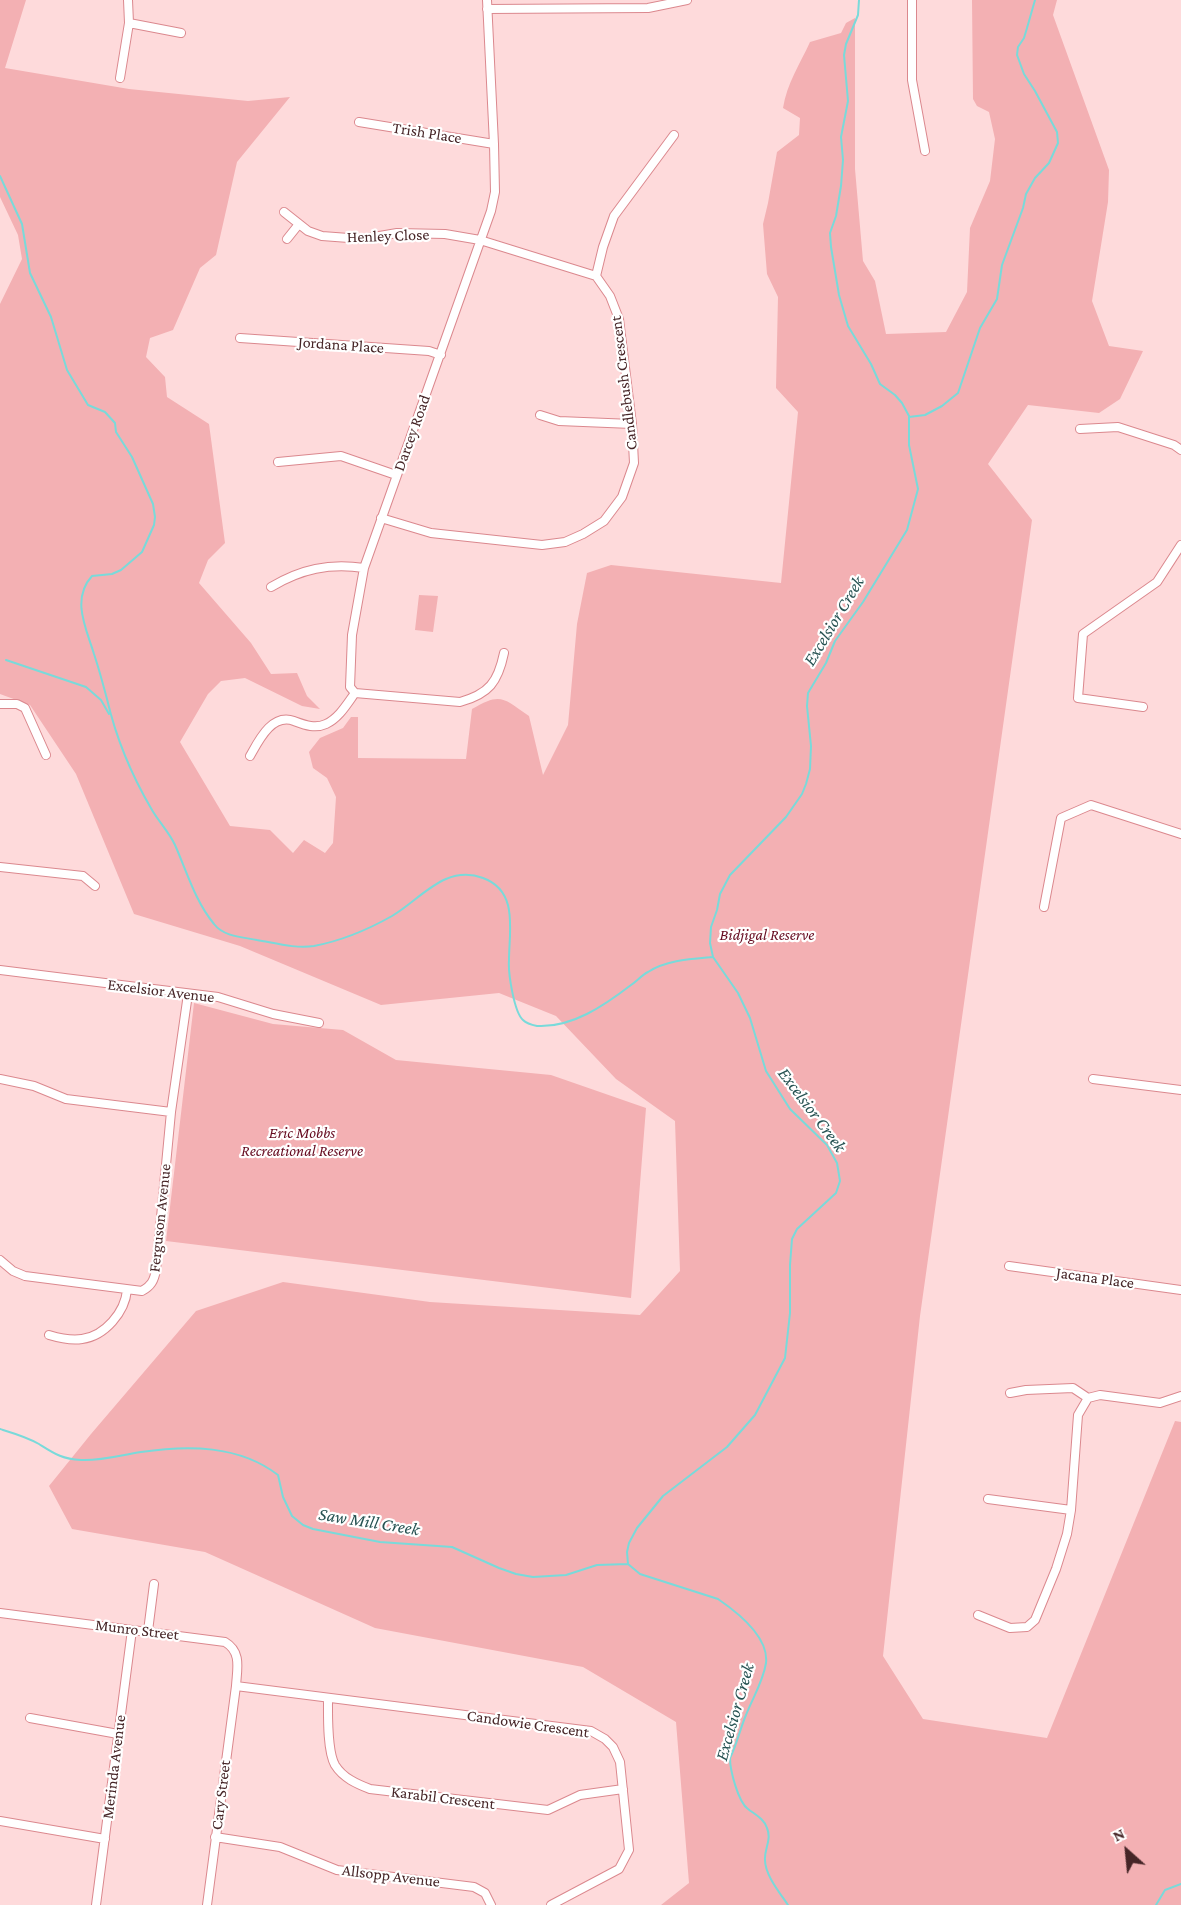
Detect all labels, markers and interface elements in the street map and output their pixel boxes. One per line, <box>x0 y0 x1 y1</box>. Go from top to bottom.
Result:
street label: Trish Place <box>391 118 463 148</box>
street label: Henley Close <box>346 225 430 247</box>
street label: Candlebush Crescent <box>606 315 642 451</box>
street label: Jordana Place <box>297 332 385 358</box>
street label: Darcey Road <box>389 392 435 474</box>
water label: Excelsior Creek <box>799 572 869 670</box>
park label: Bidjigal Reserve <box>720 925 814 945</box>
street label: Excelsior Avenue <box>106 975 216 1007</box>
water label: Excelsior Creek <box>773 1063 851 1157</box>
park label: Eric Mobbs Recreational Reserve <box>241 1123 363 1161</box>
street label: Ferguson Avenue <box>145 1163 175 1273</box>
street label: Jacana Place <box>1055 1263 1135 1293</box>
water label: Saw Mill Creek <box>317 1503 421 1541</box>
street label: Munro Street <box>94 1615 180 1645</box>
water label: Excelsior Creek <box>711 1661 759 1763</box>
street label: Candowie Crescent <box>466 1706 590 1742</box>
street label: Merinda Avenue <box>98 1714 130 1820</box>
street label: Cary Street <box>207 1759 235 1831</box>
street label: Karabil Crescent <box>390 1782 496 1814</box>
north arrow <box>1097 1821 1157 1881</box>
text: N <box>1110 1824 1127 1845</box>
street label: Allsopp Avenue <box>341 1860 441 1892</box>

